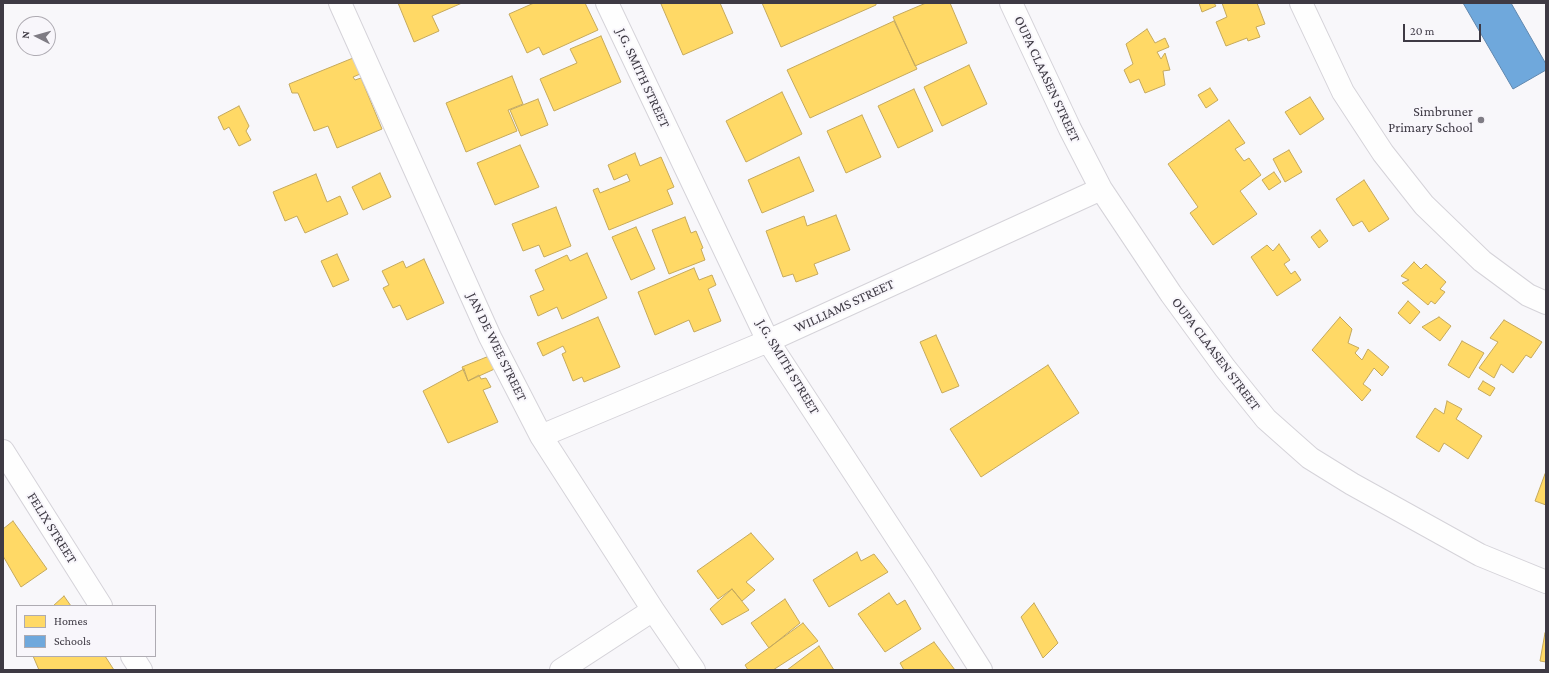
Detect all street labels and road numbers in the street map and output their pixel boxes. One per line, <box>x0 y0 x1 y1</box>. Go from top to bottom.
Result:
street label: OUPA CLAASEN STREET <box>1010 13 1084 145</box>
street label: J.G. SMITH STREET <box>613 25 673 131</box>
street label: WILLIAMS STREET <box>791 275 897 337</box>
street label: JAN DE WEE STREET <box>463 290 531 404</box>
street label: OUPA CLAASEN STREET <box>1168 294 1264 414</box>
street label: J.G. SMITH STREET <box>753 316 823 418</box>
street label: FELIX STREET <box>23 489 81 567</box>

